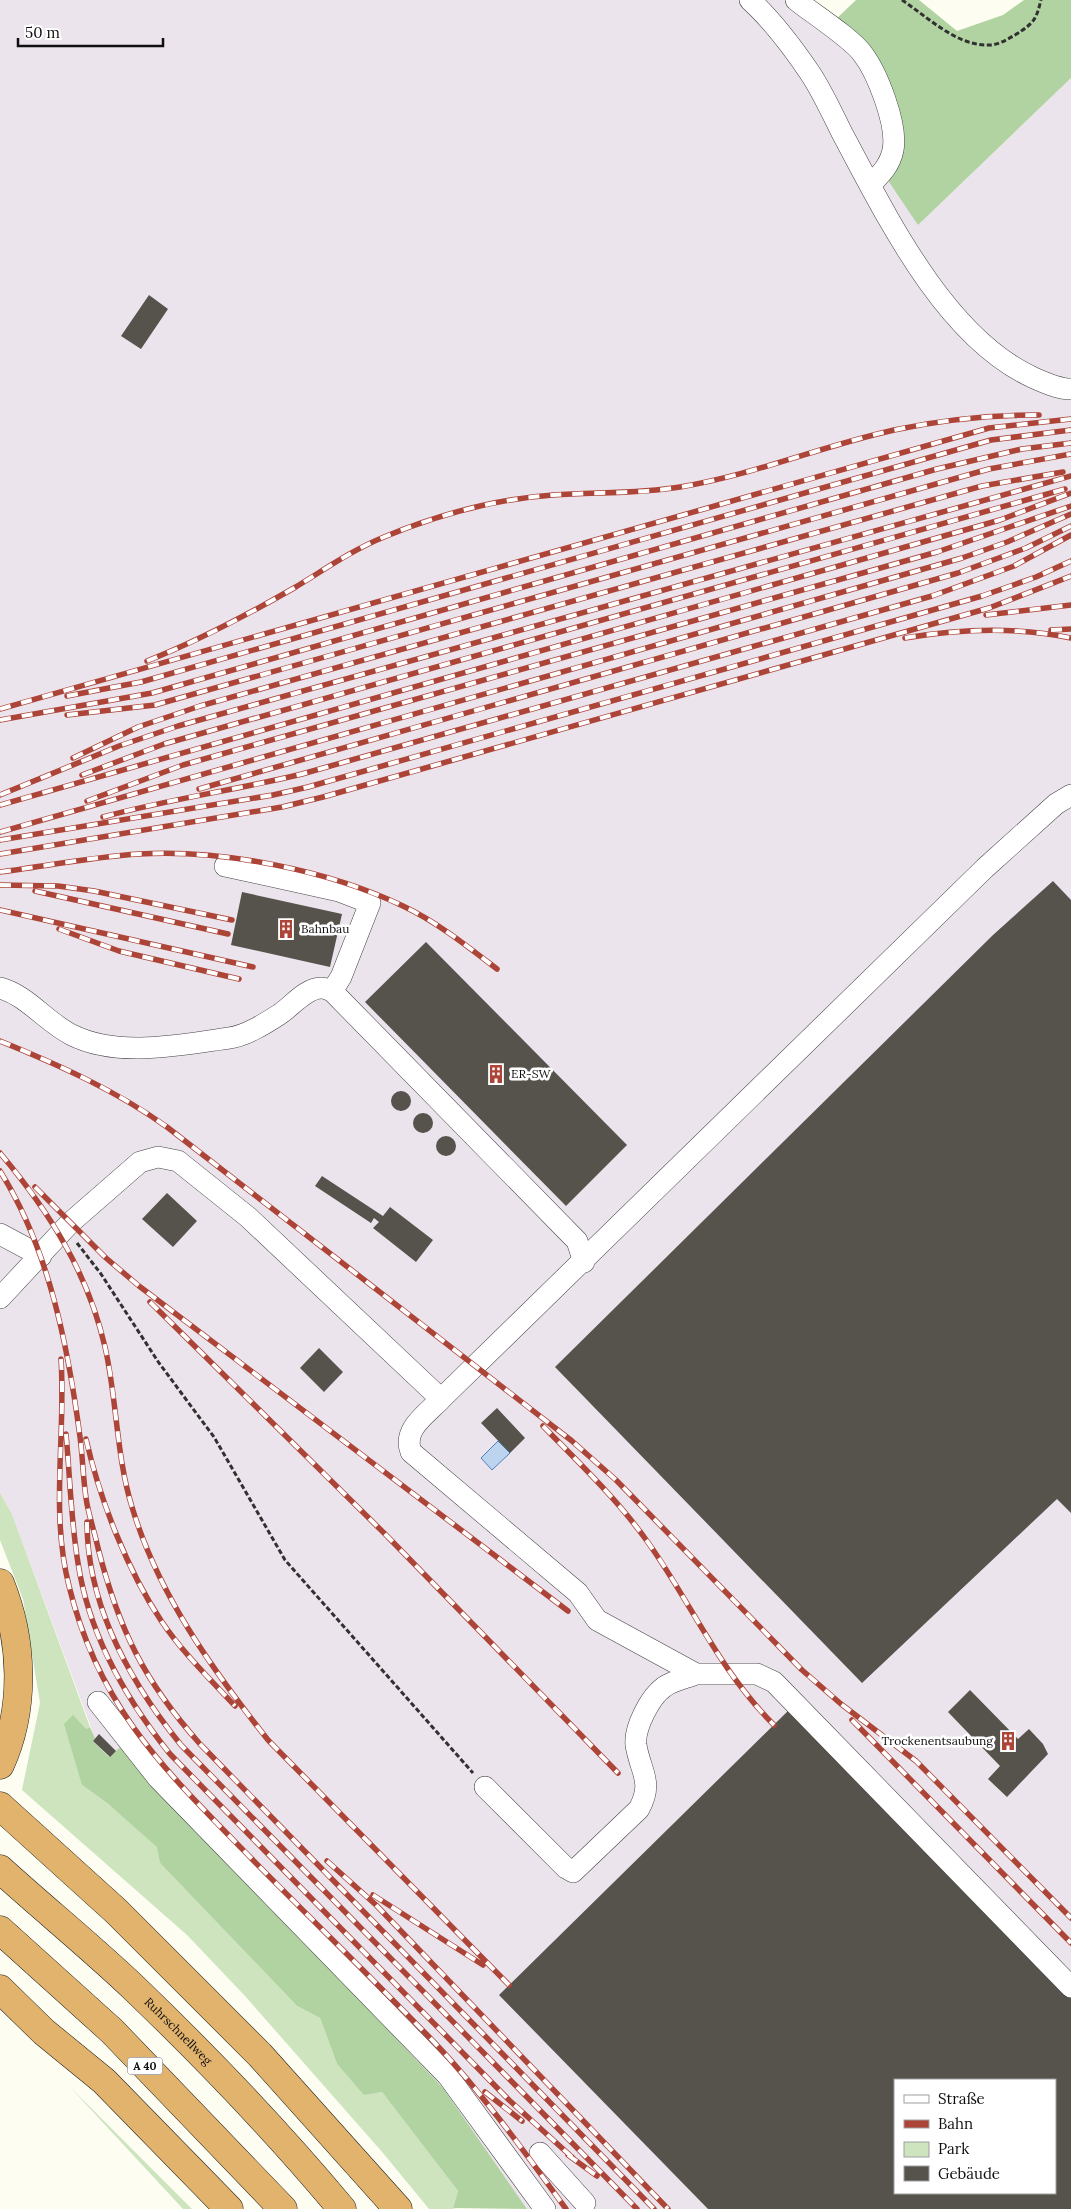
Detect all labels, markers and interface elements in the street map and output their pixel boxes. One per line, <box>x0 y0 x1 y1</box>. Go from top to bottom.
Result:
scale bar <box>18 15 162 47</box>
text: 50 m <box>25 23 60 42</box>
building icon: Bahnbau <box>275 918 297 940</box>
place label: Bahnbau <box>301 921 349 936</box>
building icon: ER-SW <box>485 1063 507 1085</box>
place label: ER-SW <box>511 1066 552 1081</box>
building icon: Trockenentsaubung <box>997 1730 1019 1752</box>
place label: Trockenentsaubung <box>882 1733 993 1748</box>
street label: Ruhrschnellweg <box>141 1994 216 2068</box>
road number: A 40 <box>128 2058 162 2074</box>
legend <box>894 2079 1056 2194</box>
text: Straße <box>938 2089 985 2108</box>
text: Bahn <box>938 2114 973 2133</box>
text: Park <box>938 2139 969 2158</box>
text: Gebäude <box>938 2164 1000 2183</box>

